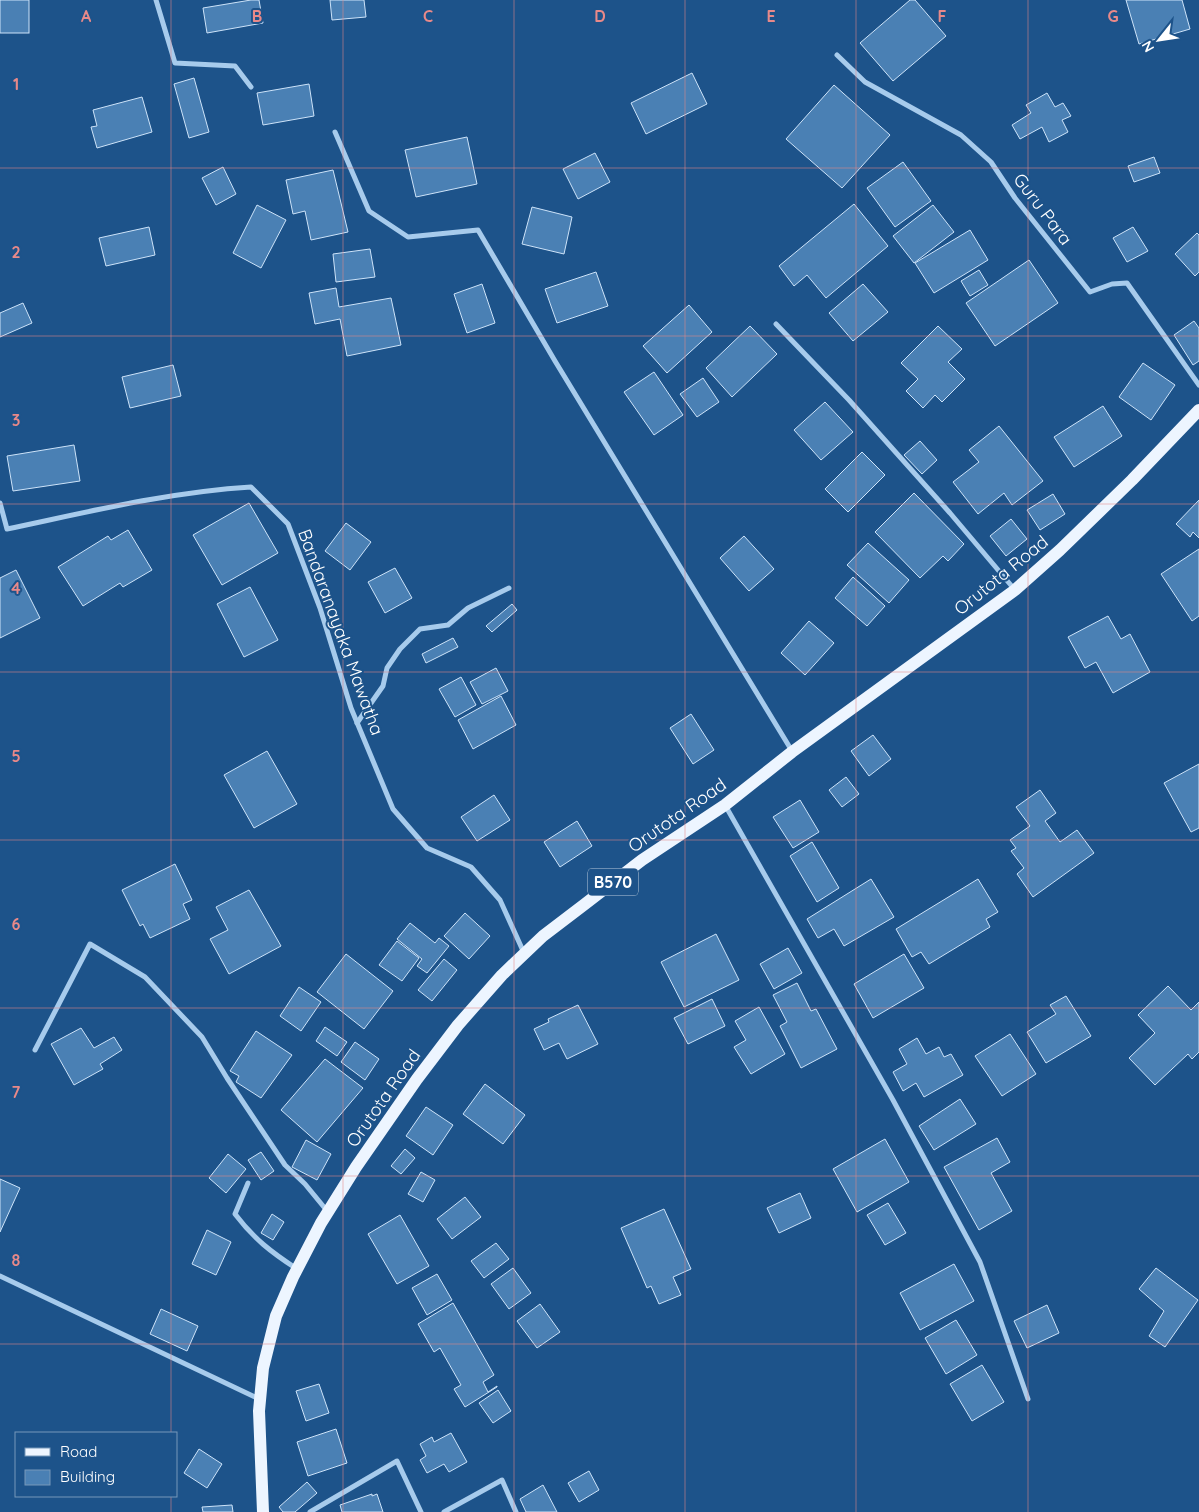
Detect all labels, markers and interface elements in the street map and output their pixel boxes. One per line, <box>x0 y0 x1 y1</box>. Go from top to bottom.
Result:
text: A <box>81 6 92 26</box>
text: B <box>252 6 262 26</box>
text: C <box>423 6 433 26</box>
text: D <box>594 6 606 26</box>
text: E <box>766 6 776 26</box>
text: F <box>938 6 947 26</box>
text: G <box>1107 6 1119 26</box>
north arrow <box>1134 15 1184 65</box>
text: N <box>1137 38 1158 55</box>
text: 1 <box>13 74 19 94</box>
street label: Guru Para <box>1009 169 1077 249</box>
text: 2 <box>11 242 21 262</box>
text: 3 <box>12 410 20 430</box>
street label: Bandaranayaka Mawatha <box>293 526 389 738</box>
street label: Orutota Road <box>949 530 1053 620</box>
text: 4 <box>11 578 21 598</box>
text: 5 <box>11 746 21 766</box>
street label: Orutota Road <box>624 773 730 857</box>
road number: B570 <box>588 869 638 896</box>
text: 6 <box>12 914 21 934</box>
street label: Orutota Road <box>341 1045 425 1151</box>
text: 7 <box>12 1082 21 1102</box>
text: 8 <box>12 1250 21 1270</box>
legend <box>15 1432 178 1497</box>
text: Road <box>60 1442 97 1461</box>
text: Building <box>60 1467 115 1486</box>

